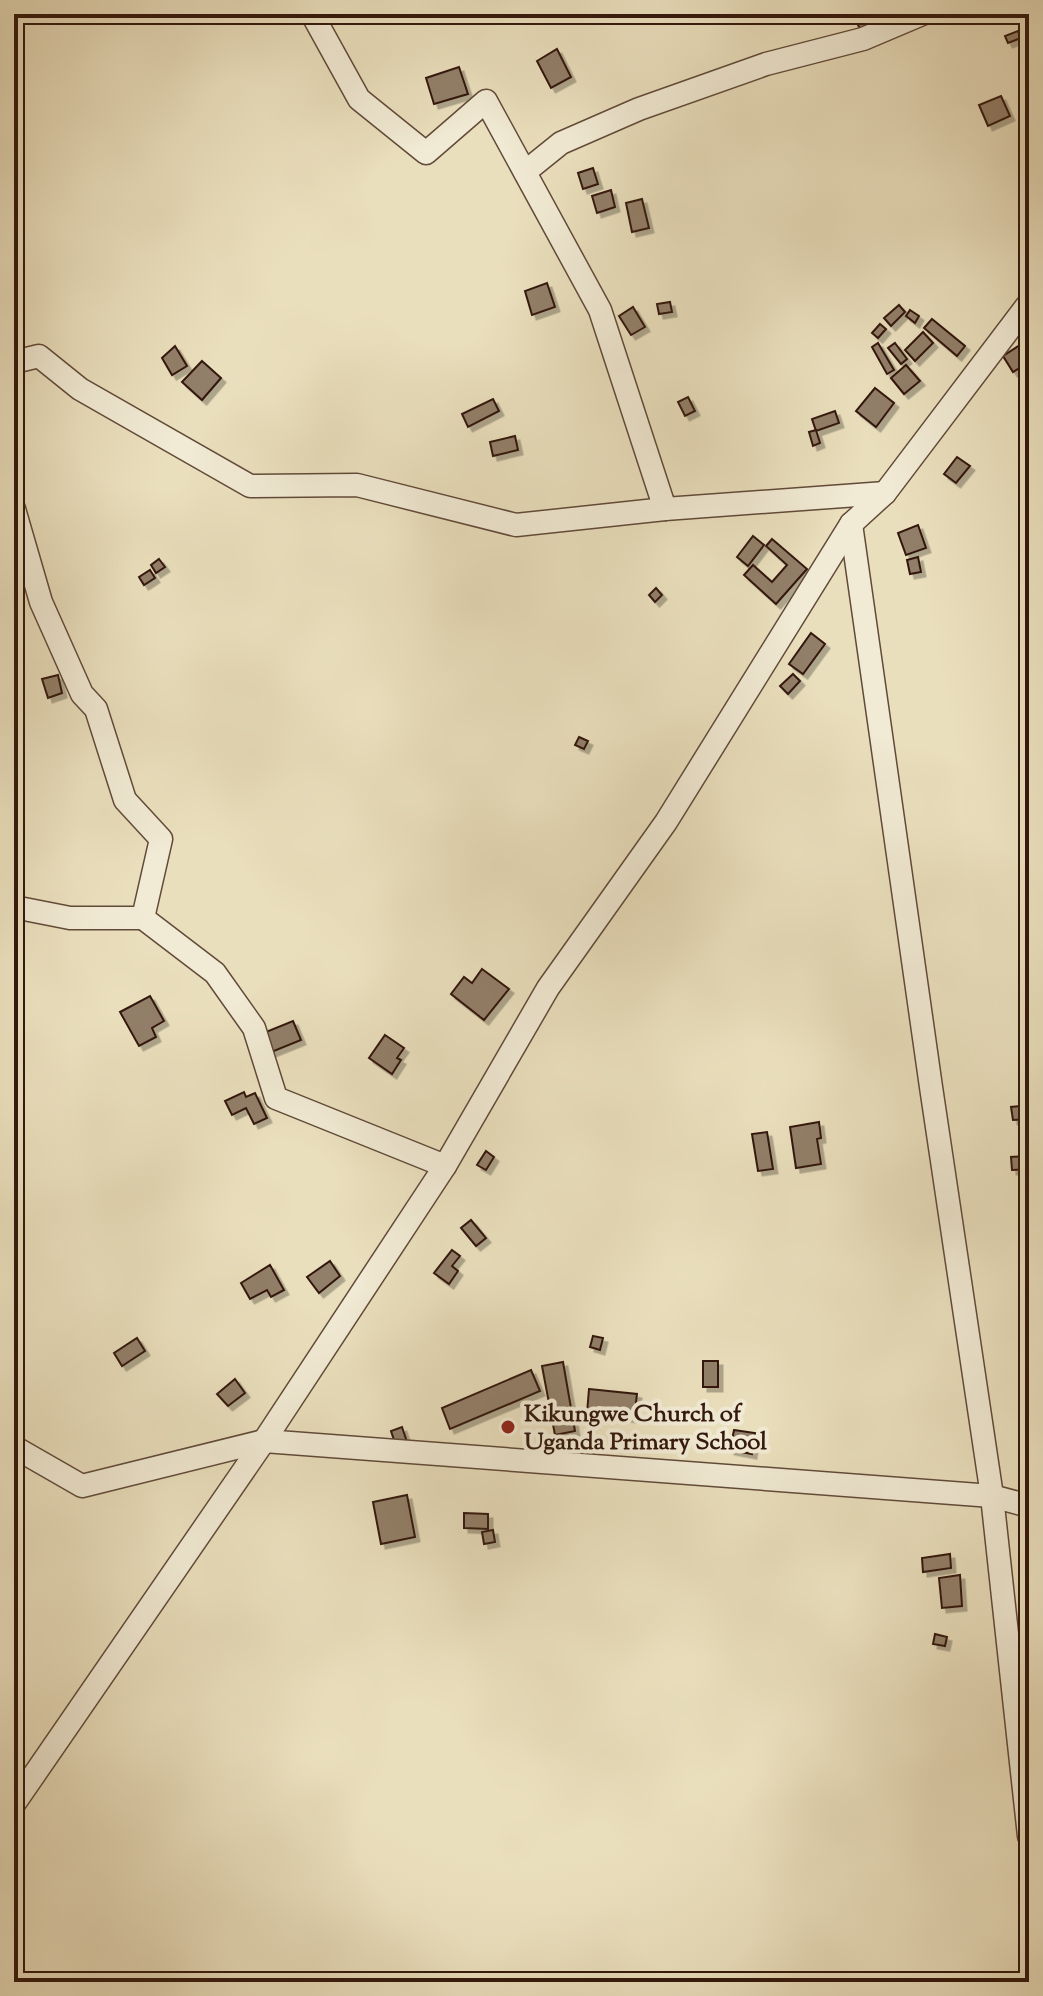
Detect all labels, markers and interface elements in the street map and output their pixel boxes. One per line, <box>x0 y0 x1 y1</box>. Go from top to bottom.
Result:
place label: Kikungwe Church of Uganda Primary School <box>524 1398 767 1460</box>
marker: Kikungwe Church of Uganda Primary School <box>499 1418 517 1436</box>

